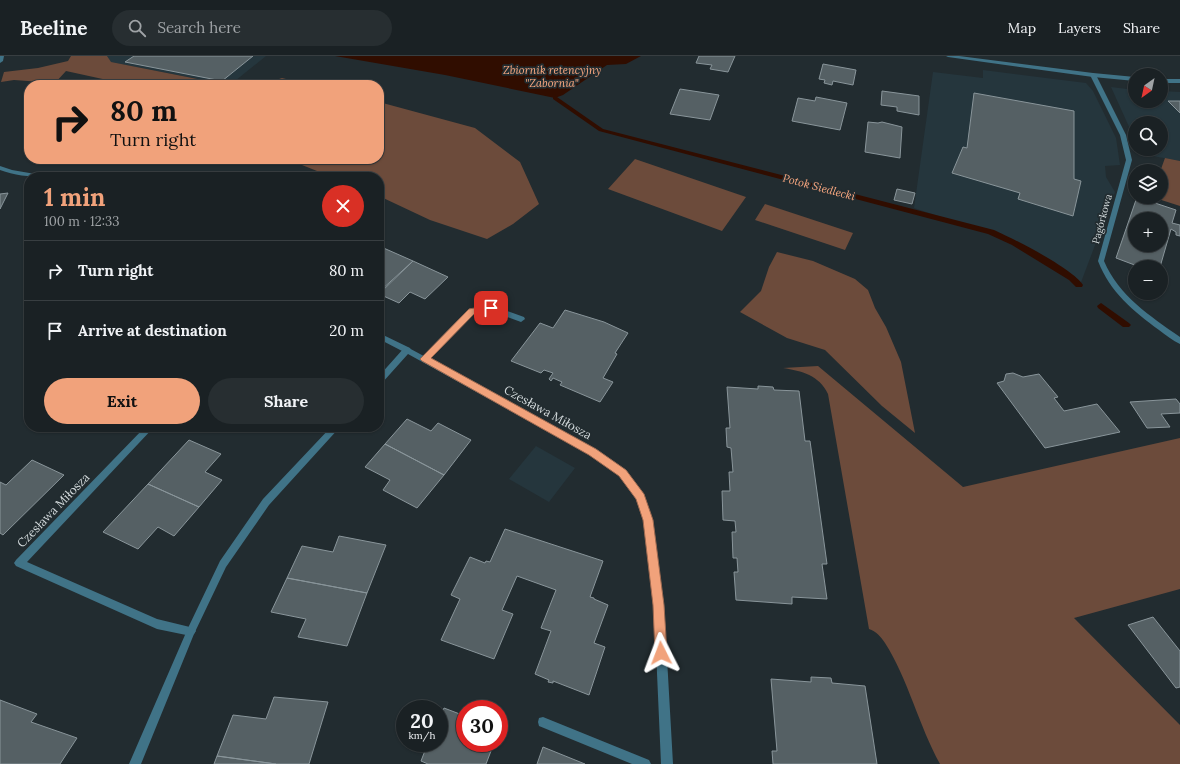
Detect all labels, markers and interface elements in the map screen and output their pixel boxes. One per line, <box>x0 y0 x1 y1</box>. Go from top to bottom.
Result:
search box <box>112 10 392 46</box>
text: Beeline <box>20 16 88 40</box>
icon: search <box>126 17 148 39</box>
text: Search here <box>158 18 241 37</box>
text: Map <box>1008 19 1036 37</box>
text: Layers <box>1058 19 1101 37</box>
text: Share <box>1123 19 1160 37</box>
water label: Zbiornik retencyjny "Zabornia" <box>503 63 601 90</box>
north arrow <box>1128 68 1168 108</box>
map controls <box>1128 68 1168 300</box>
text: 80 m <box>110 93 177 129</box>
icon: right <box>44 96 96 148</box>
button: search <box>1128 116 1168 156</box>
text: Turn right <box>110 128 196 151</box>
button: layers <box>1128 164 1168 204</box>
water label: Potok Siedlecki <box>781 171 857 204</box>
text: 1 min <box>44 182 105 213</box>
button: close <box>322 185 364 227</box>
street label: Pagórkowa <box>1089 193 1115 245</box>
button: + <box>1128 212 1168 252</box>
text: 100 m · 12:33 <box>44 213 119 230</box>
icon: right <box>44 260 66 282</box>
button: − <box>1128 260 1168 300</box>
text: Turn right <box>78 261 154 280</box>
text: 80 m <box>329 261 364 280</box>
pin <box>474 291 508 325</box>
icon: arrive <box>480 297 502 319</box>
icon: arrive <box>44 320 66 342</box>
text: Arrive at destination <box>78 321 227 340</box>
text: 20 m <box>329 321 364 340</box>
button: Exit <box>44 378 200 424</box>
button: Share <box>208 378 364 424</box>
street label: Czesława Miłosza <box>502 382 594 442</box>
street label: Czesława Miłosza <box>14 470 92 550</box>
position arrow <box>640 632 682 674</box>
speed limit sign: 30 <box>456 700 508 752</box>
text: 20 <box>410 708 434 733</box>
text: km/h <box>408 729 436 742</box>

